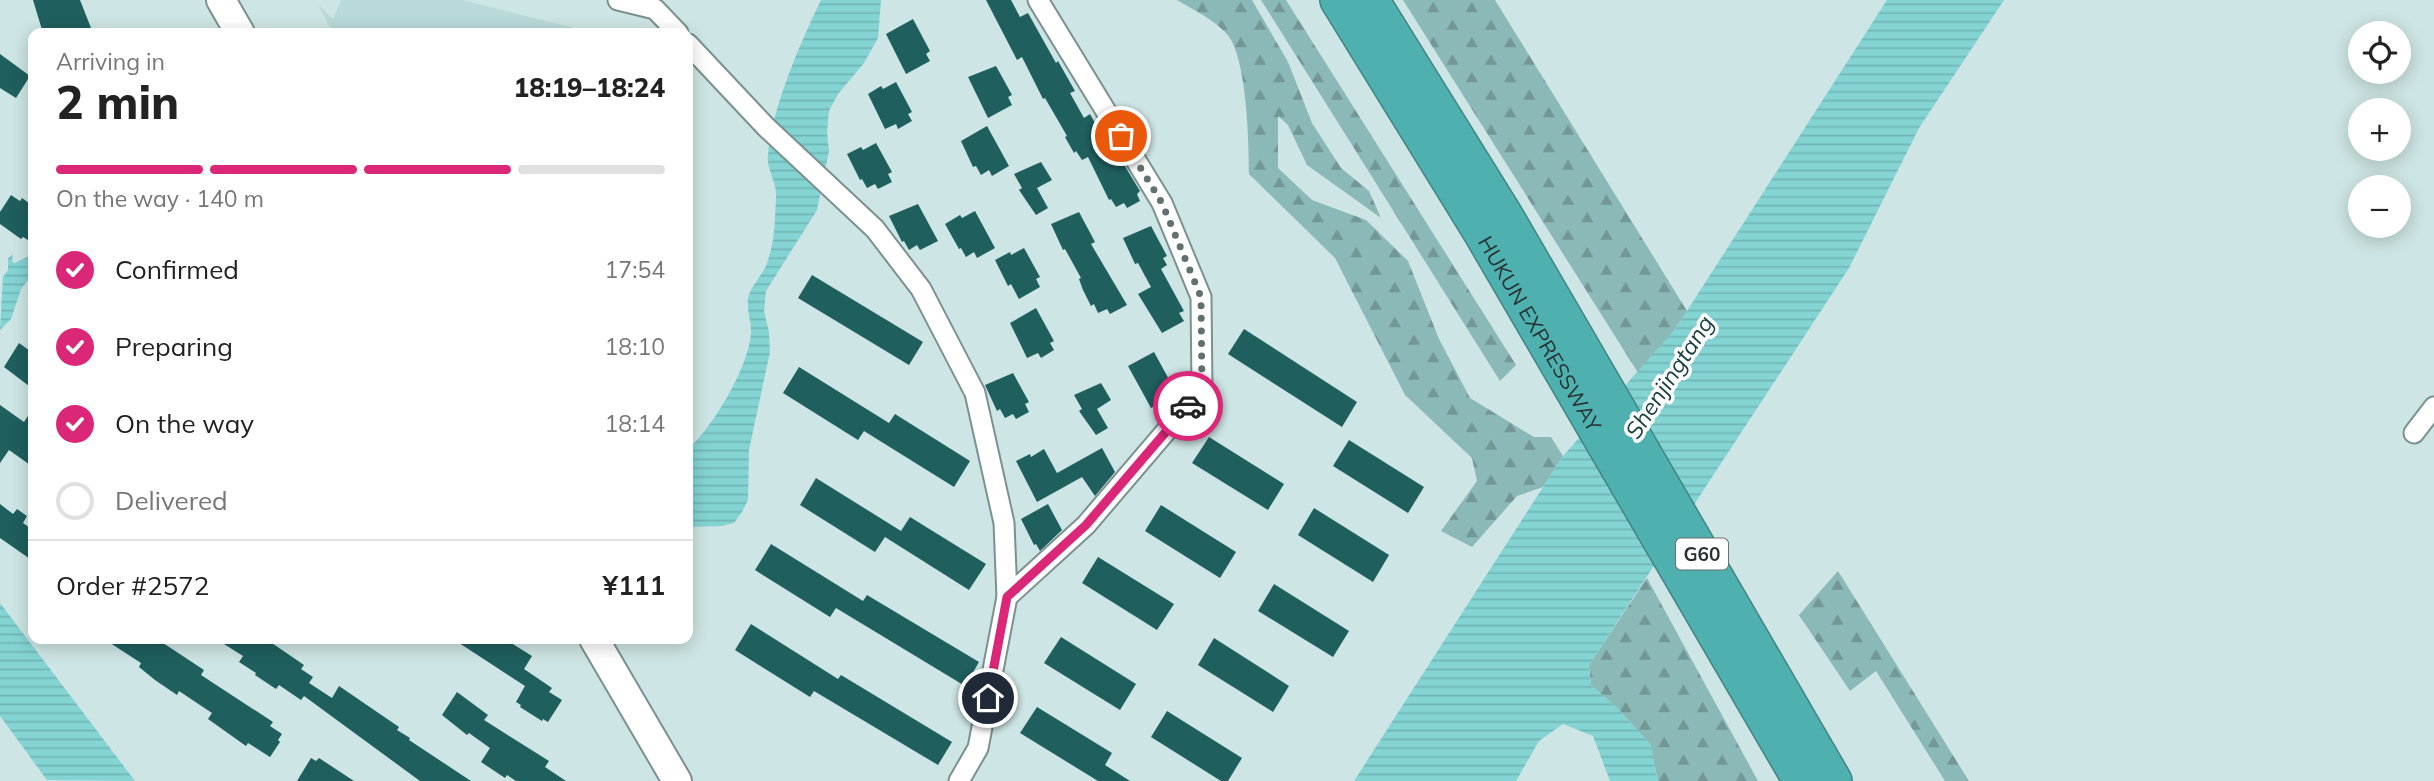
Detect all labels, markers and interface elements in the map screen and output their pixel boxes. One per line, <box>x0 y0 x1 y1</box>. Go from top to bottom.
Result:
map controls <box>2348 21 2411 238</box>
button: locate <box>2348 21 2411 84</box>
text: Arriving in <box>56 47 165 76</box>
text: 18:19–18:24 <box>514 71 665 104</box>
text: 2 min <box>56 73 179 131</box>
button: + <box>2348 98 2411 161</box>
pin <box>1091 106 1151 166</box>
icon: bag <box>1102 117 1140 155</box>
button: − <box>2348 175 2411 238</box>
text: On the way · 140 m <box>56 184 264 213</box>
street label: HUKUN EXPRESSWAY <box>1473 231 1607 436</box>
icon: check <box>56 251 94 289</box>
text: Confirmed <box>115 253 239 286</box>
text: 17:54 <box>605 255 665 284</box>
water label: Shenjingtang <box>1618 310 1720 444</box>
icon: check <box>56 328 94 366</box>
text: Preparing <box>115 330 233 363</box>
text: 18:10 <box>605 332 665 361</box>
courier <box>1153 371 1223 441</box>
icon: car <box>1169 387 1207 425</box>
icon: check <box>56 405 94 443</box>
text: On the way <box>115 407 254 440</box>
text: 18:14 <box>605 409 665 438</box>
text: Delivered <box>115 484 228 517</box>
road number: G60 <box>1676 538 1728 569</box>
text: Order #2572 <box>56 569 209 602</box>
text: ¥111 <box>603 569 665 602</box>
pin <box>958 668 1018 728</box>
icon: home <box>969 679 1007 717</box>

